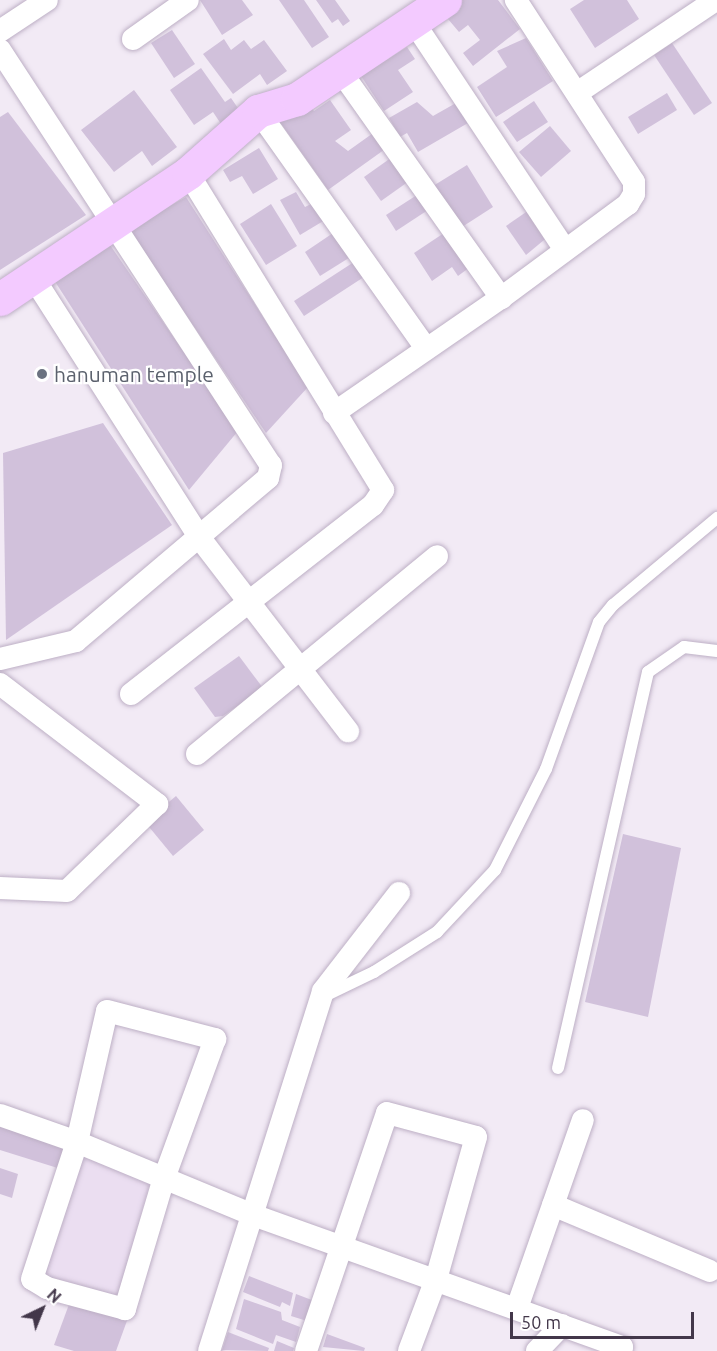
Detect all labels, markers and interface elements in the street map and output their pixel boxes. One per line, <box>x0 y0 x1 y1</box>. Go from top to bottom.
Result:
place label: hanuman temple <box>54 361 214 387</box>
marker: hanuman temple <box>35 367 49 381</box>
north arrow <box>12 1279 72 1339</box>
text: N <box>44 1285 65 1306</box>
scale bar <box>513 1300 698 1338</box>
text: 50 m <box>521 1312 561 1332</box>

